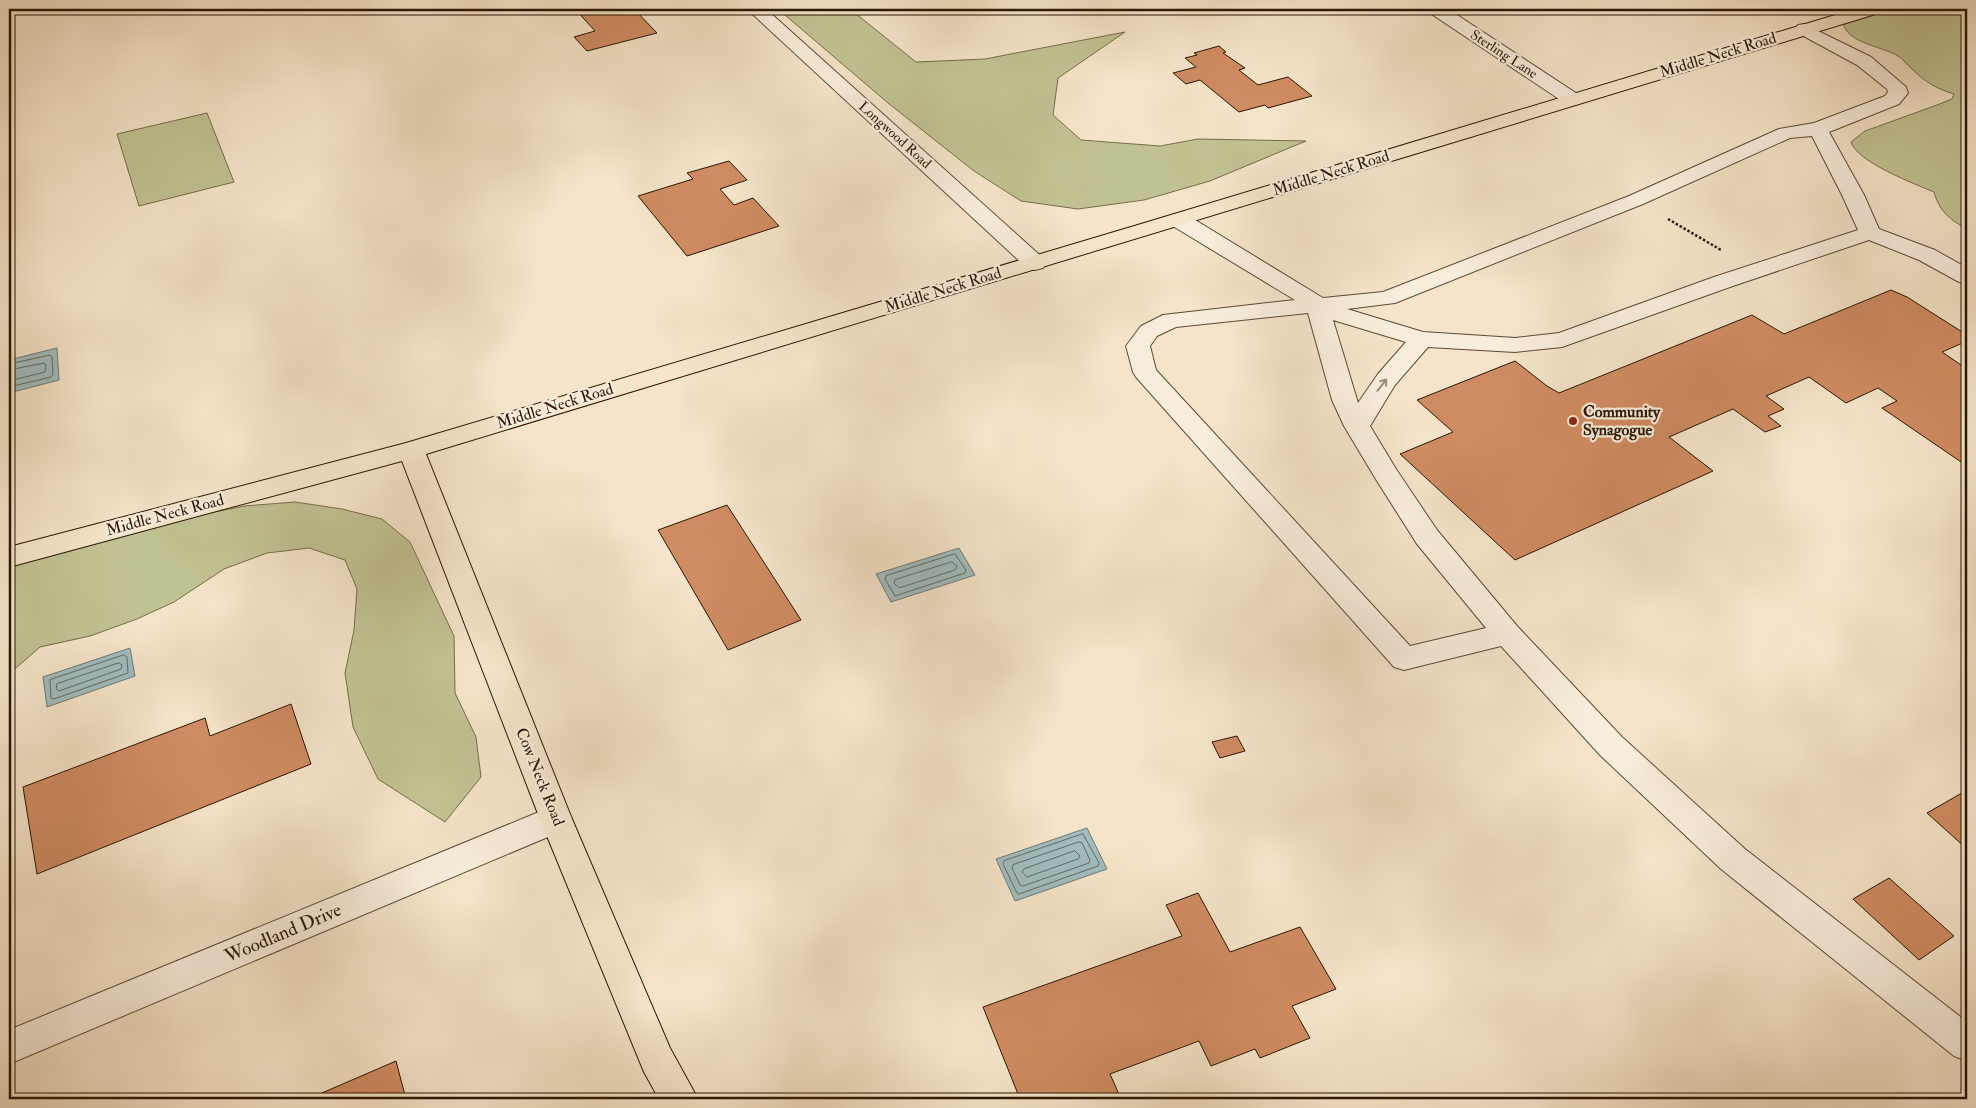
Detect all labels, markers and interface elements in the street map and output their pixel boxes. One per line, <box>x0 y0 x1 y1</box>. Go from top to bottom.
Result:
street label: Sterling Lane <box>1467 26 1541 82</box>
street label: Middle Neck Road <box>1657 28 1779 82</box>
street label: Longwood Road <box>855 98 935 172</box>
street label: Middle Neck Road <box>1270 146 1392 200</box>
street label: Middle Neck Road <box>882 263 1004 317</box>
one-way arrow <box>1377 378 1388 391</box>
street label: Middle Neck Road <box>494 379 616 433</box>
place label: Community Synagogue <box>1583 402 1661 441</box>
marker: Community Synagogue <box>1567 415 1579 427</box>
street label: Middle Neck Road <box>104 490 226 540</box>
street label: Cow Neck Road <box>511 725 569 829</box>
street label: Woodland Drive <box>220 898 345 969</box>

